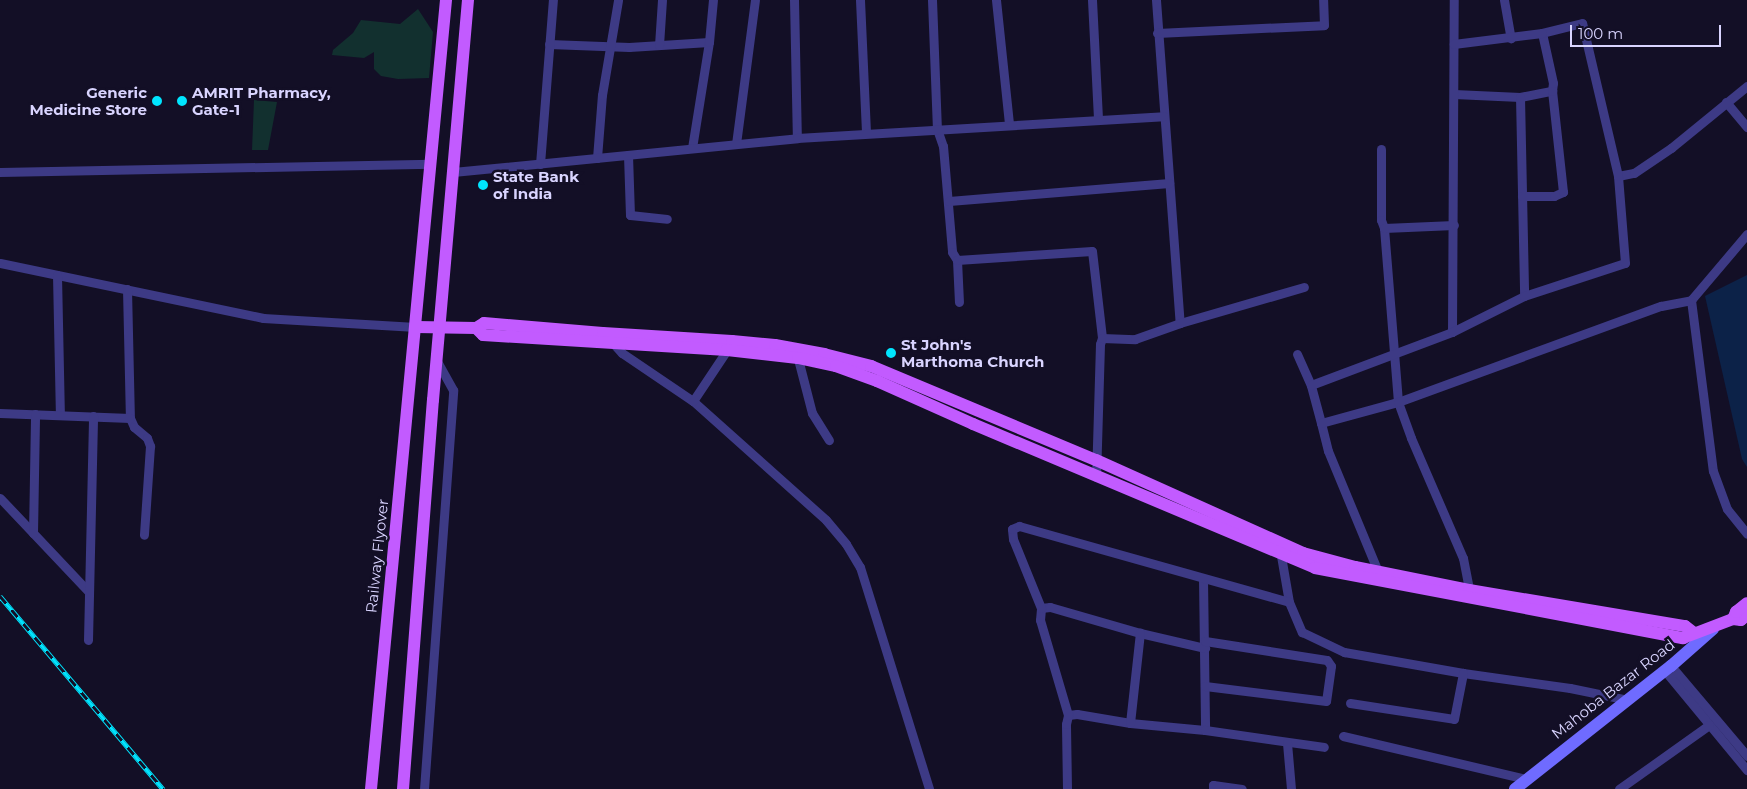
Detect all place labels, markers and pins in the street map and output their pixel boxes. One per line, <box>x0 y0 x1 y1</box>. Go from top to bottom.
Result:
place label: Generic Medicine Store <box>29 83 147 118</box>
place label: AMRIT Pharmacy, Gate-1 <box>192 83 331 118</box>
marker: Generic Medicine Store <box>151 95 163 107</box>
marker: AMRIT Pharmacy, Gate-1 <box>176 95 188 107</box>
place label: State Bank of India <box>493 167 579 202</box>
marker: State Bank of India <box>477 179 489 191</box>
place label: St John's Marthoma Church <box>901 335 1044 370</box>
marker: St John's Marthoma Church <box>885 347 897 359</box>

